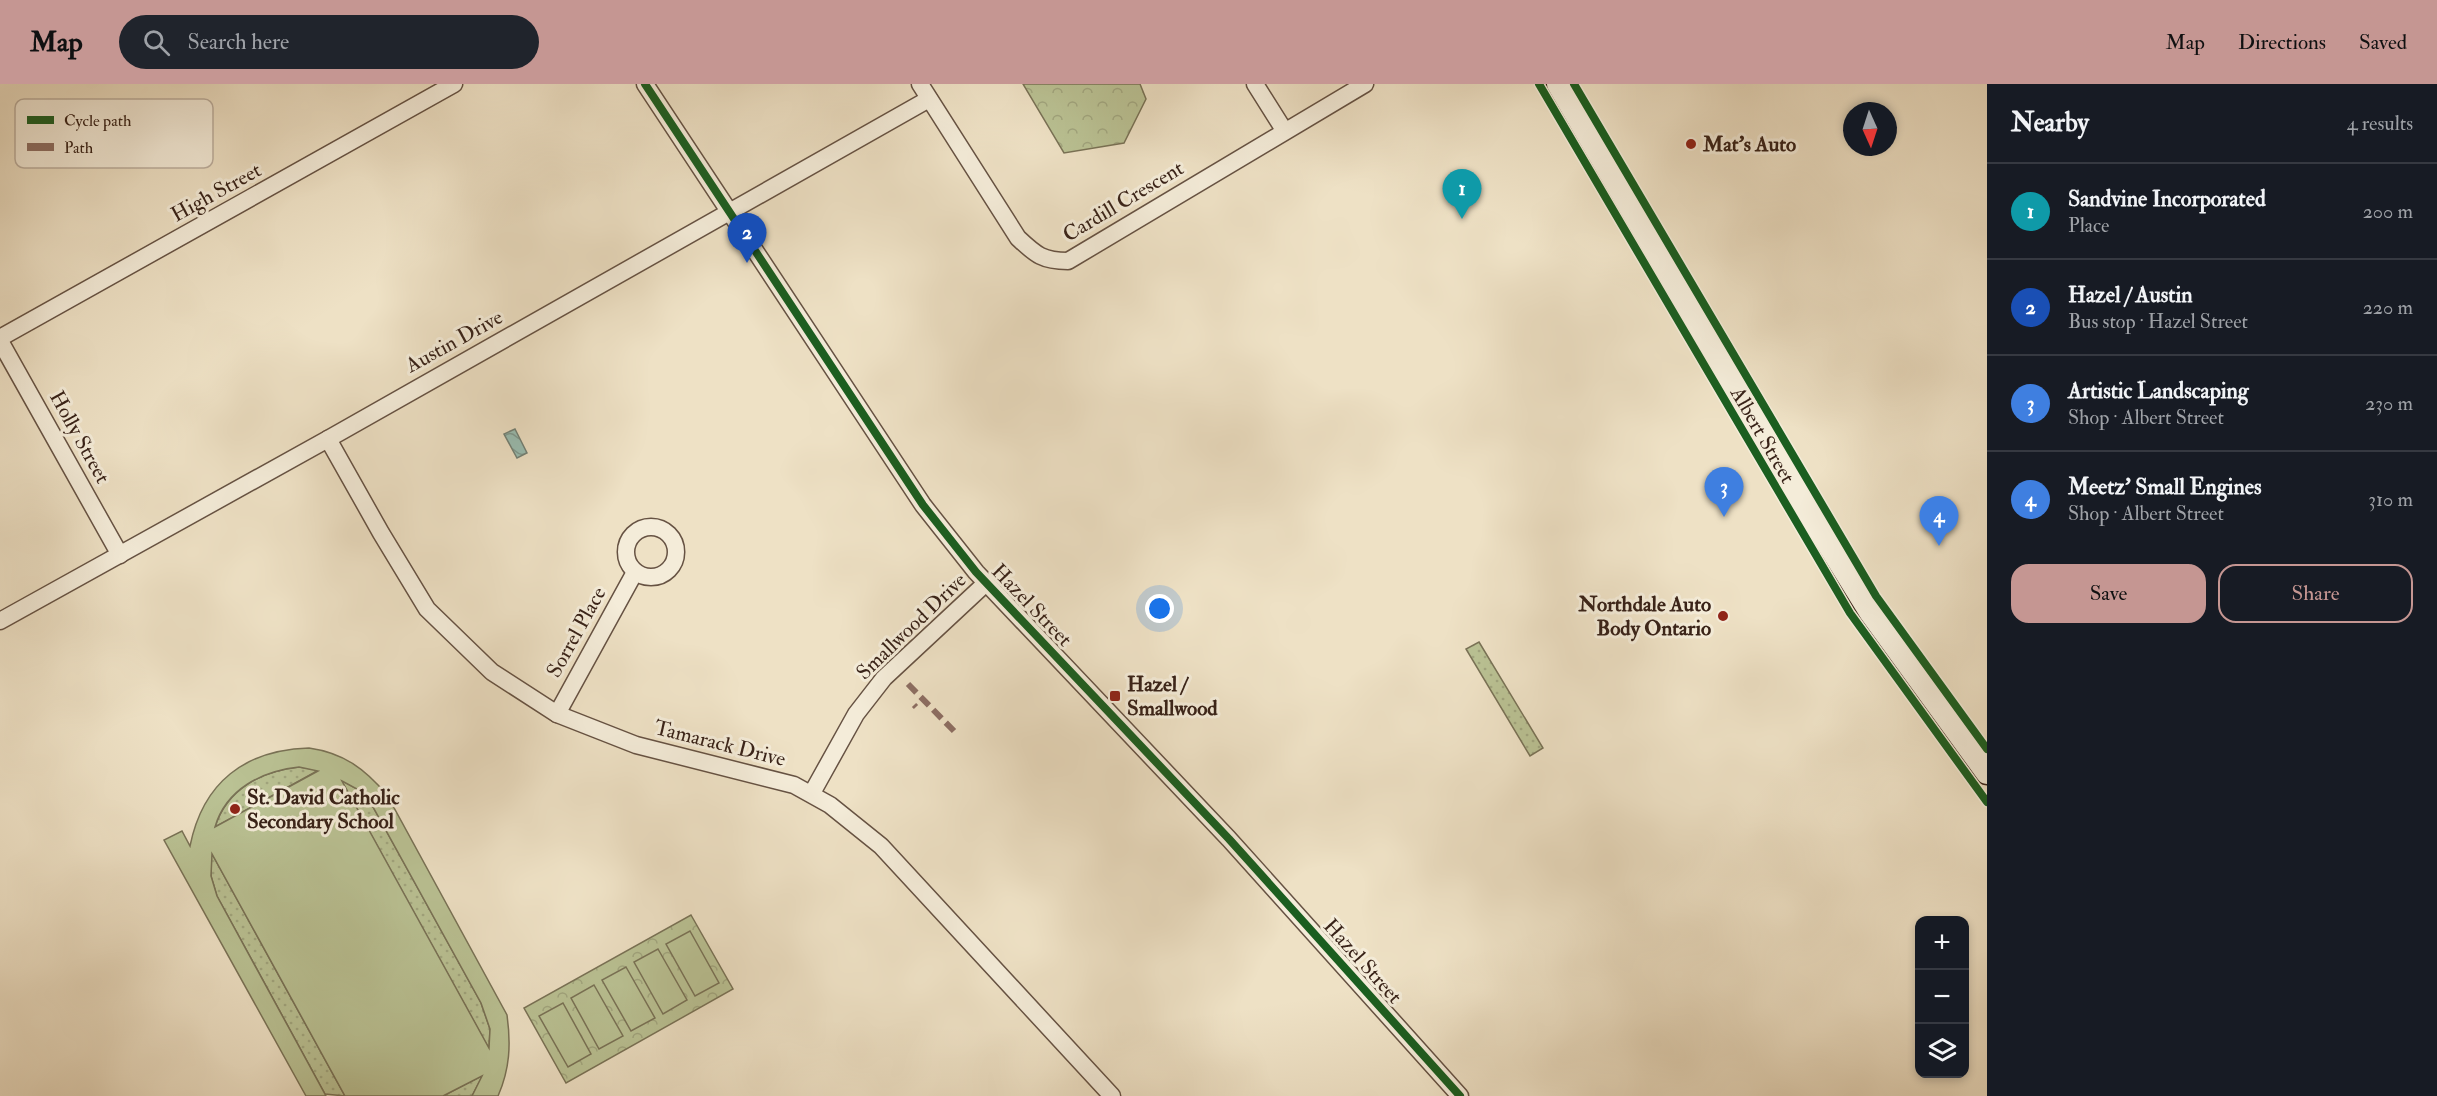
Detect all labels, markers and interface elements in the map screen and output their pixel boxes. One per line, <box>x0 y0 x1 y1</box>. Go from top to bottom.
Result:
search box <box>119 15 539 69</box>
text: Map <box>30 25 83 60</box>
icon: search <box>140 26 173 59</box>
text: Search here <box>188 28 289 56</box>
text: Map <box>2165 29 2205 56</box>
text: Directions <box>2238 29 2326 56</box>
text: Saved <box>2359 29 2407 56</box>
legend <box>15 99 213 168</box>
north arrow <box>1843 102 1897 156</box>
text: Nearby <box>2011 107 2089 139</box>
text: Cycle path <box>64 111 132 132</box>
text: 4 results <box>2347 111 2413 136</box>
place label: Mat's Auto <box>1702 131 1796 158</box>
marker: Mat's Auto <box>1684 137 1698 151</box>
text: Path <box>64 138 94 158</box>
street label: Cardill Crescent <box>1058 155 1189 248</box>
street label: High Street <box>166 156 266 228</box>
pin: 1 <box>1442 170 1482 219</box>
text: Sandvine Incorporated <box>2068 185 2266 213</box>
text: 1 <box>2027 199 2034 224</box>
text: 200 m <box>2363 199 2413 224</box>
text: Place <box>2068 213 2109 238</box>
pin: 2 <box>728 214 766 263</box>
text: Hazel / Austin <box>2068 281 2193 309</box>
text: 2 <box>2025 295 2036 320</box>
text: 220 m <box>2363 295 2413 320</box>
street label: Austin Drive <box>400 304 508 380</box>
text: Bus stop · Hazel Street <box>2068 309 2248 334</box>
text: Artistic Landscaping <box>2068 377 2249 405</box>
street label: Albert Street <box>1724 381 1801 489</box>
street label: Holly Street <box>43 386 116 489</box>
text: 3 <box>2027 391 2034 416</box>
text: 230 m <box>2365 391 2413 416</box>
text: Shop · Albert Street <box>2068 405 2224 430</box>
pin: 3 <box>1704 468 1744 517</box>
text: Meetz' Small Engines <box>2068 473 2262 501</box>
text: 4 <box>2025 487 2036 512</box>
text: 310 m <box>2368 487 2413 512</box>
pin: 4 <box>1920 496 1958 546</box>
text: Shop · Albert Street <box>2068 501 2224 526</box>
street label: Hazel Street <box>985 558 1078 653</box>
button: Save <box>2011 564 2206 623</box>
button: Share <box>2218 564 2413 623</box>
street label: Smallwood Drive <box>851 567 972 686</box>
street label: Sorrel Place <box>541 582 612 682</box>
place label: Northdale Auto Body Ontario <box>1578 591 1711 642</box>
your location <box>1145 594 1174 623</box>
marker: Northdale Auto Body Ontario <box>1716 609 1730 623</box>
place label: Hazel / Smallwood <box>1127 671 1218 722</box>
marker: Hazel / Smallwood <box>1108 689 1122 703</box>
street label: Tamarack Drive <box>651 714 789 773</box>
place label: St. David Catholic Secondary School <box>247 784 400 835</box>
marker: St. David Catholic Secondary School <box>228 802 242 816</box>
street label: Hazel Street <box>1317 913 1408 1010</box>
map controls <box>1915 916 1969 1078</box>
button: + <box>1915 916 1969 970</box>
button: − <box>1915 970 1969 1024</box>
button: layers <box>1915 1024 1969 1078</box>

